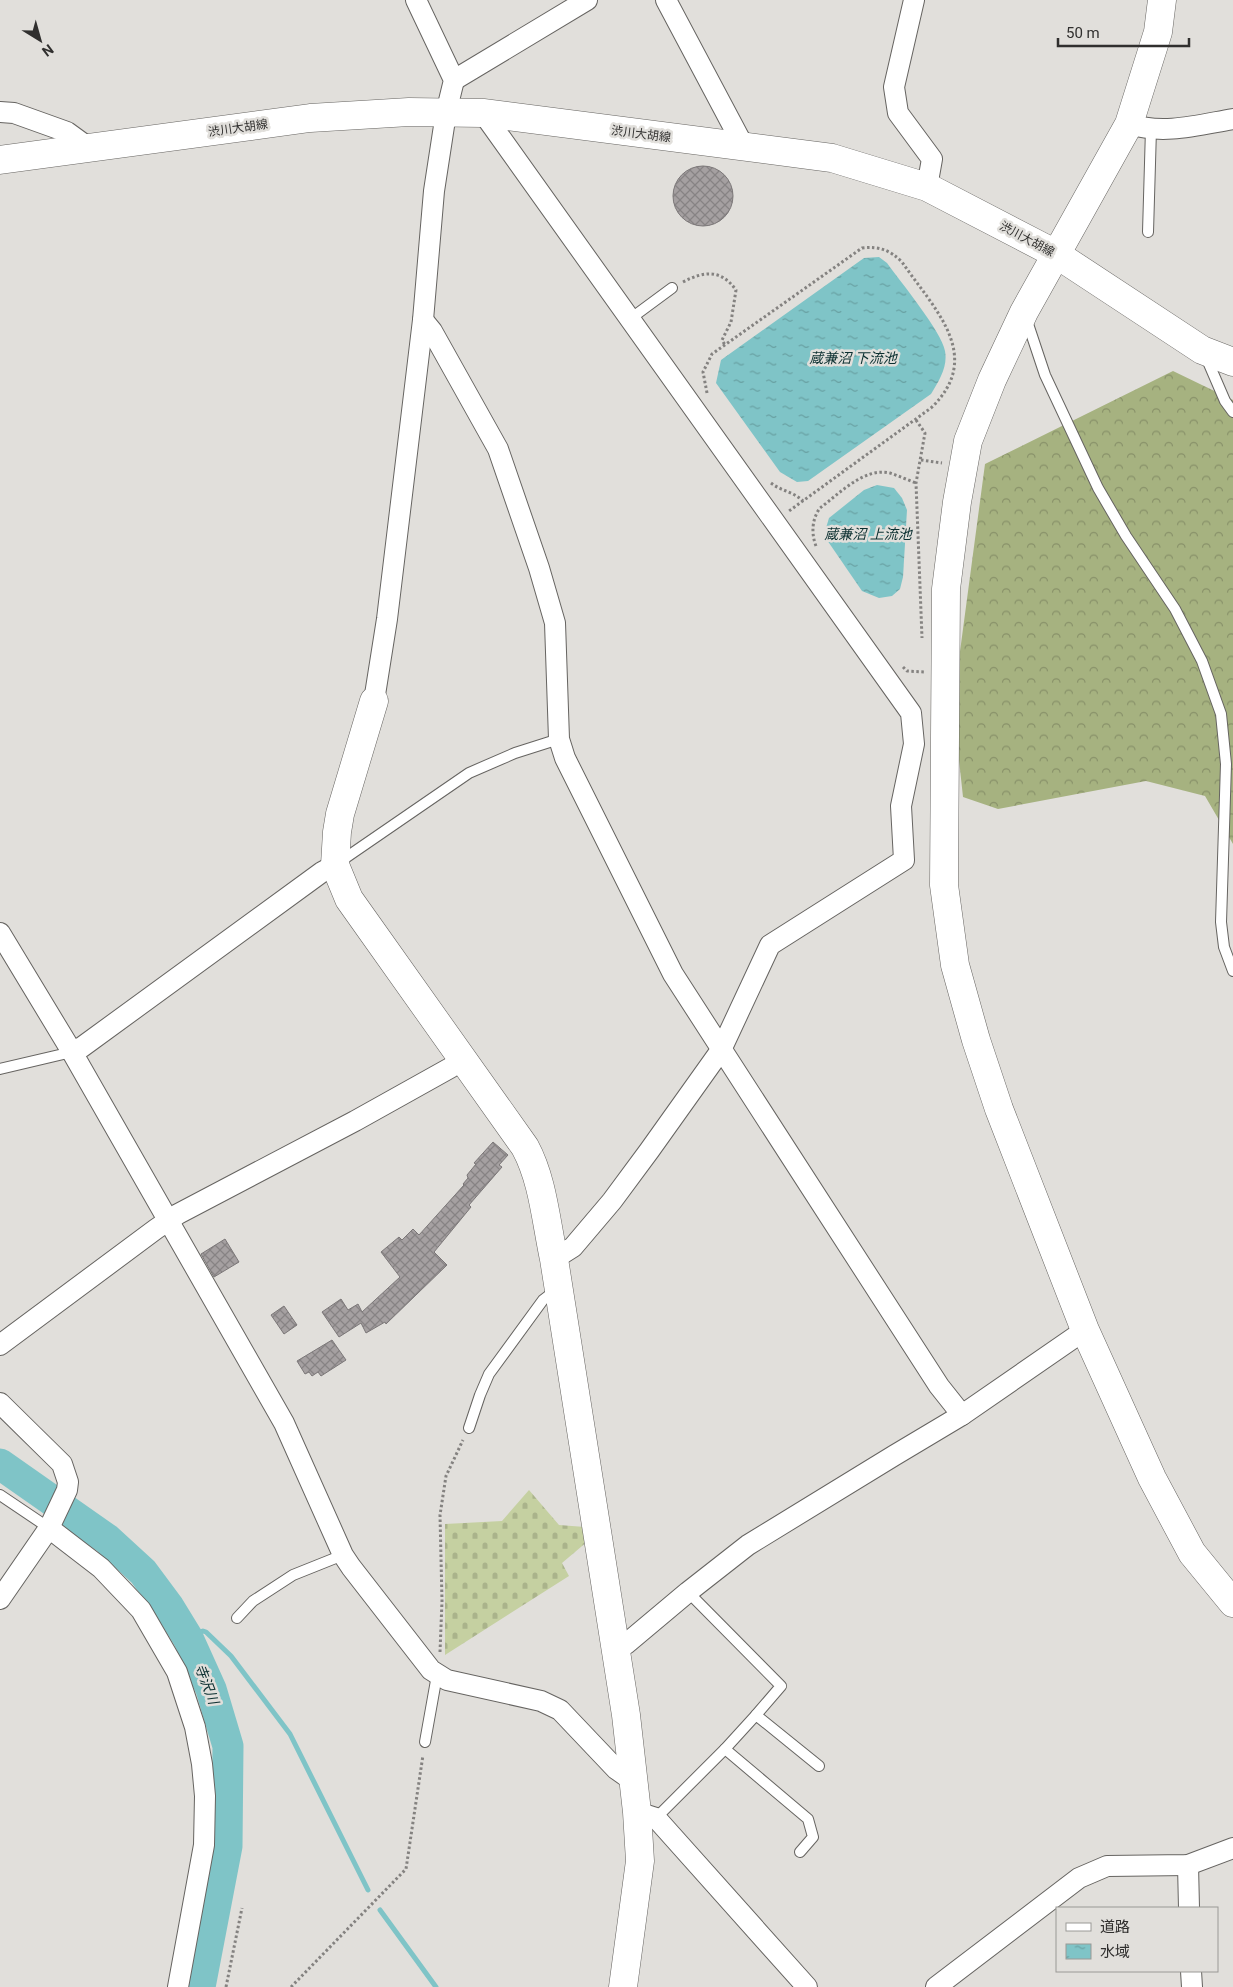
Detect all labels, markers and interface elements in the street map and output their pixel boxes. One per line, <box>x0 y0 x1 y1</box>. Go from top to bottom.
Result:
north arrow <box>15 15 65 65</box>
scale bar <box>1058 15 1189 47</box>
text: 50 m <box>1066 24 1100 42</box>
text: N <box>39 41 57 60</box>
street label: 渋川大胡線 <box>207 117 269 139</box>
street label: 渋川大胡線 <box>610 123 672 145</box>
street label: 渋川大胡線 <box>997 219 1057 259</box>
water label: 蔵兼沼 下流池 <box>809 350 899 366</box>
water label: 蔵兼沼 上流池 <box>824 526 914 542</box>
water label: 寺沢川 <box>192 1662 223 1708</box>
legend <box>1056 1907 1218 1972</box>
text: 道路 <box>1100 1918 1130 1936</box>
text: 水域 <box>1100 1943 1130 1961</box>

